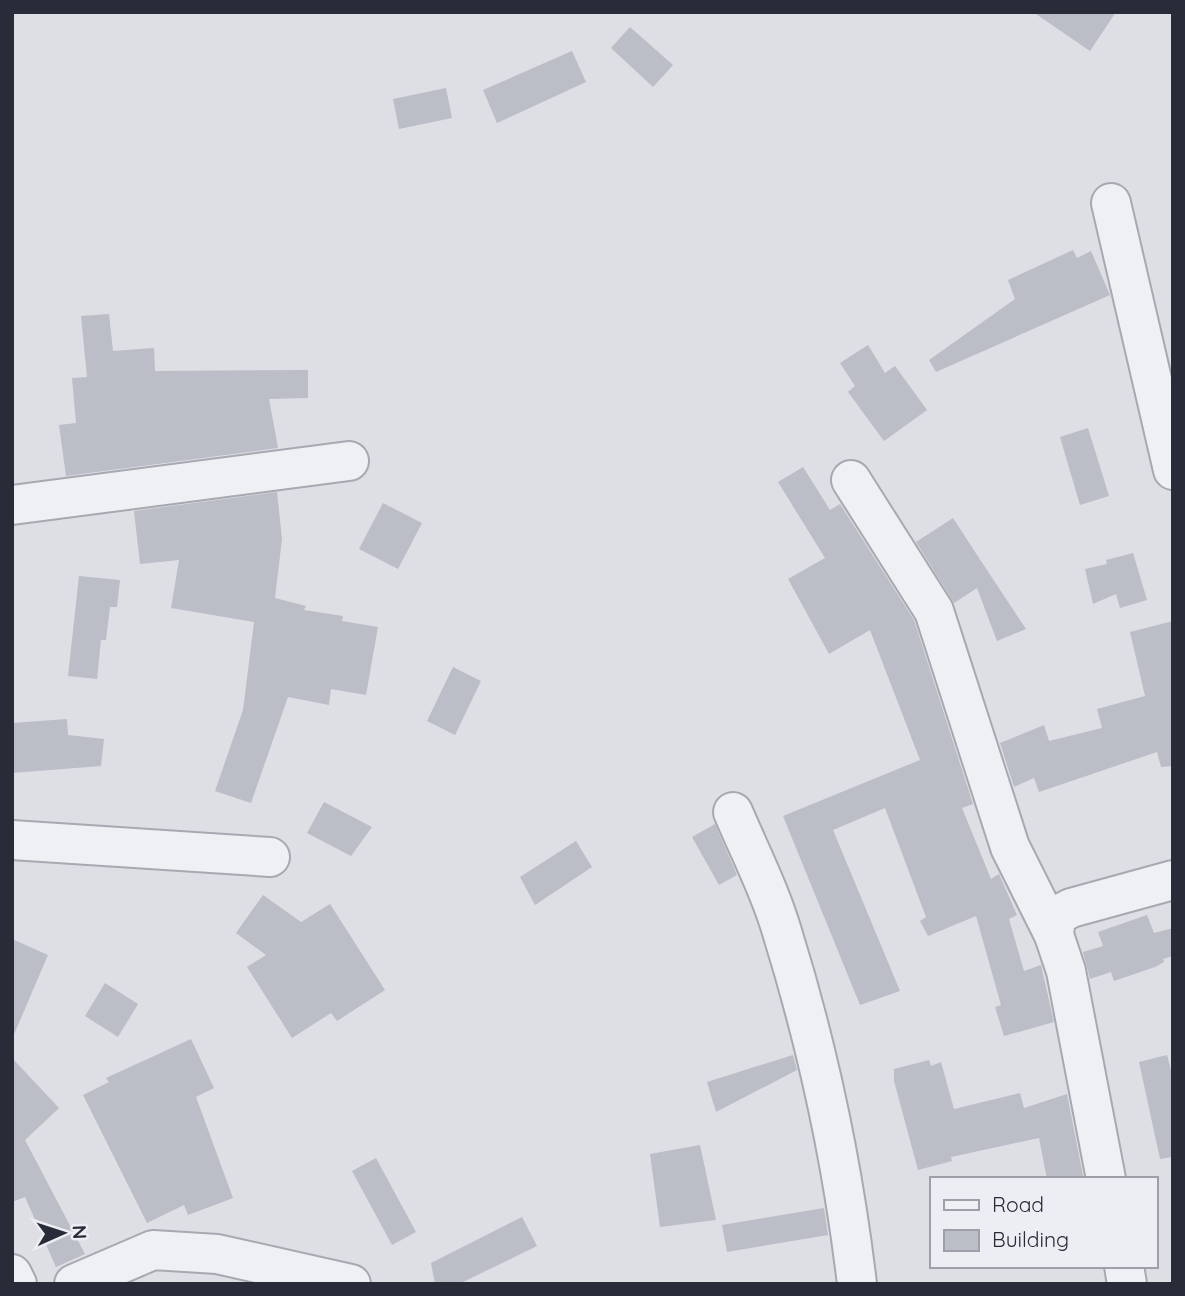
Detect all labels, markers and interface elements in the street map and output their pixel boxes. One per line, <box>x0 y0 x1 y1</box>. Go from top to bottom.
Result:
legend <box>930 1177 1157 1268</box>
text: Road <box>992 1191 1044 1217</box>
north arrow <box>28 1198 98 1268</box>
text: N <box>68 1225 92 1240</box>
text: Building <box>992 1226 1069 1252</box>

